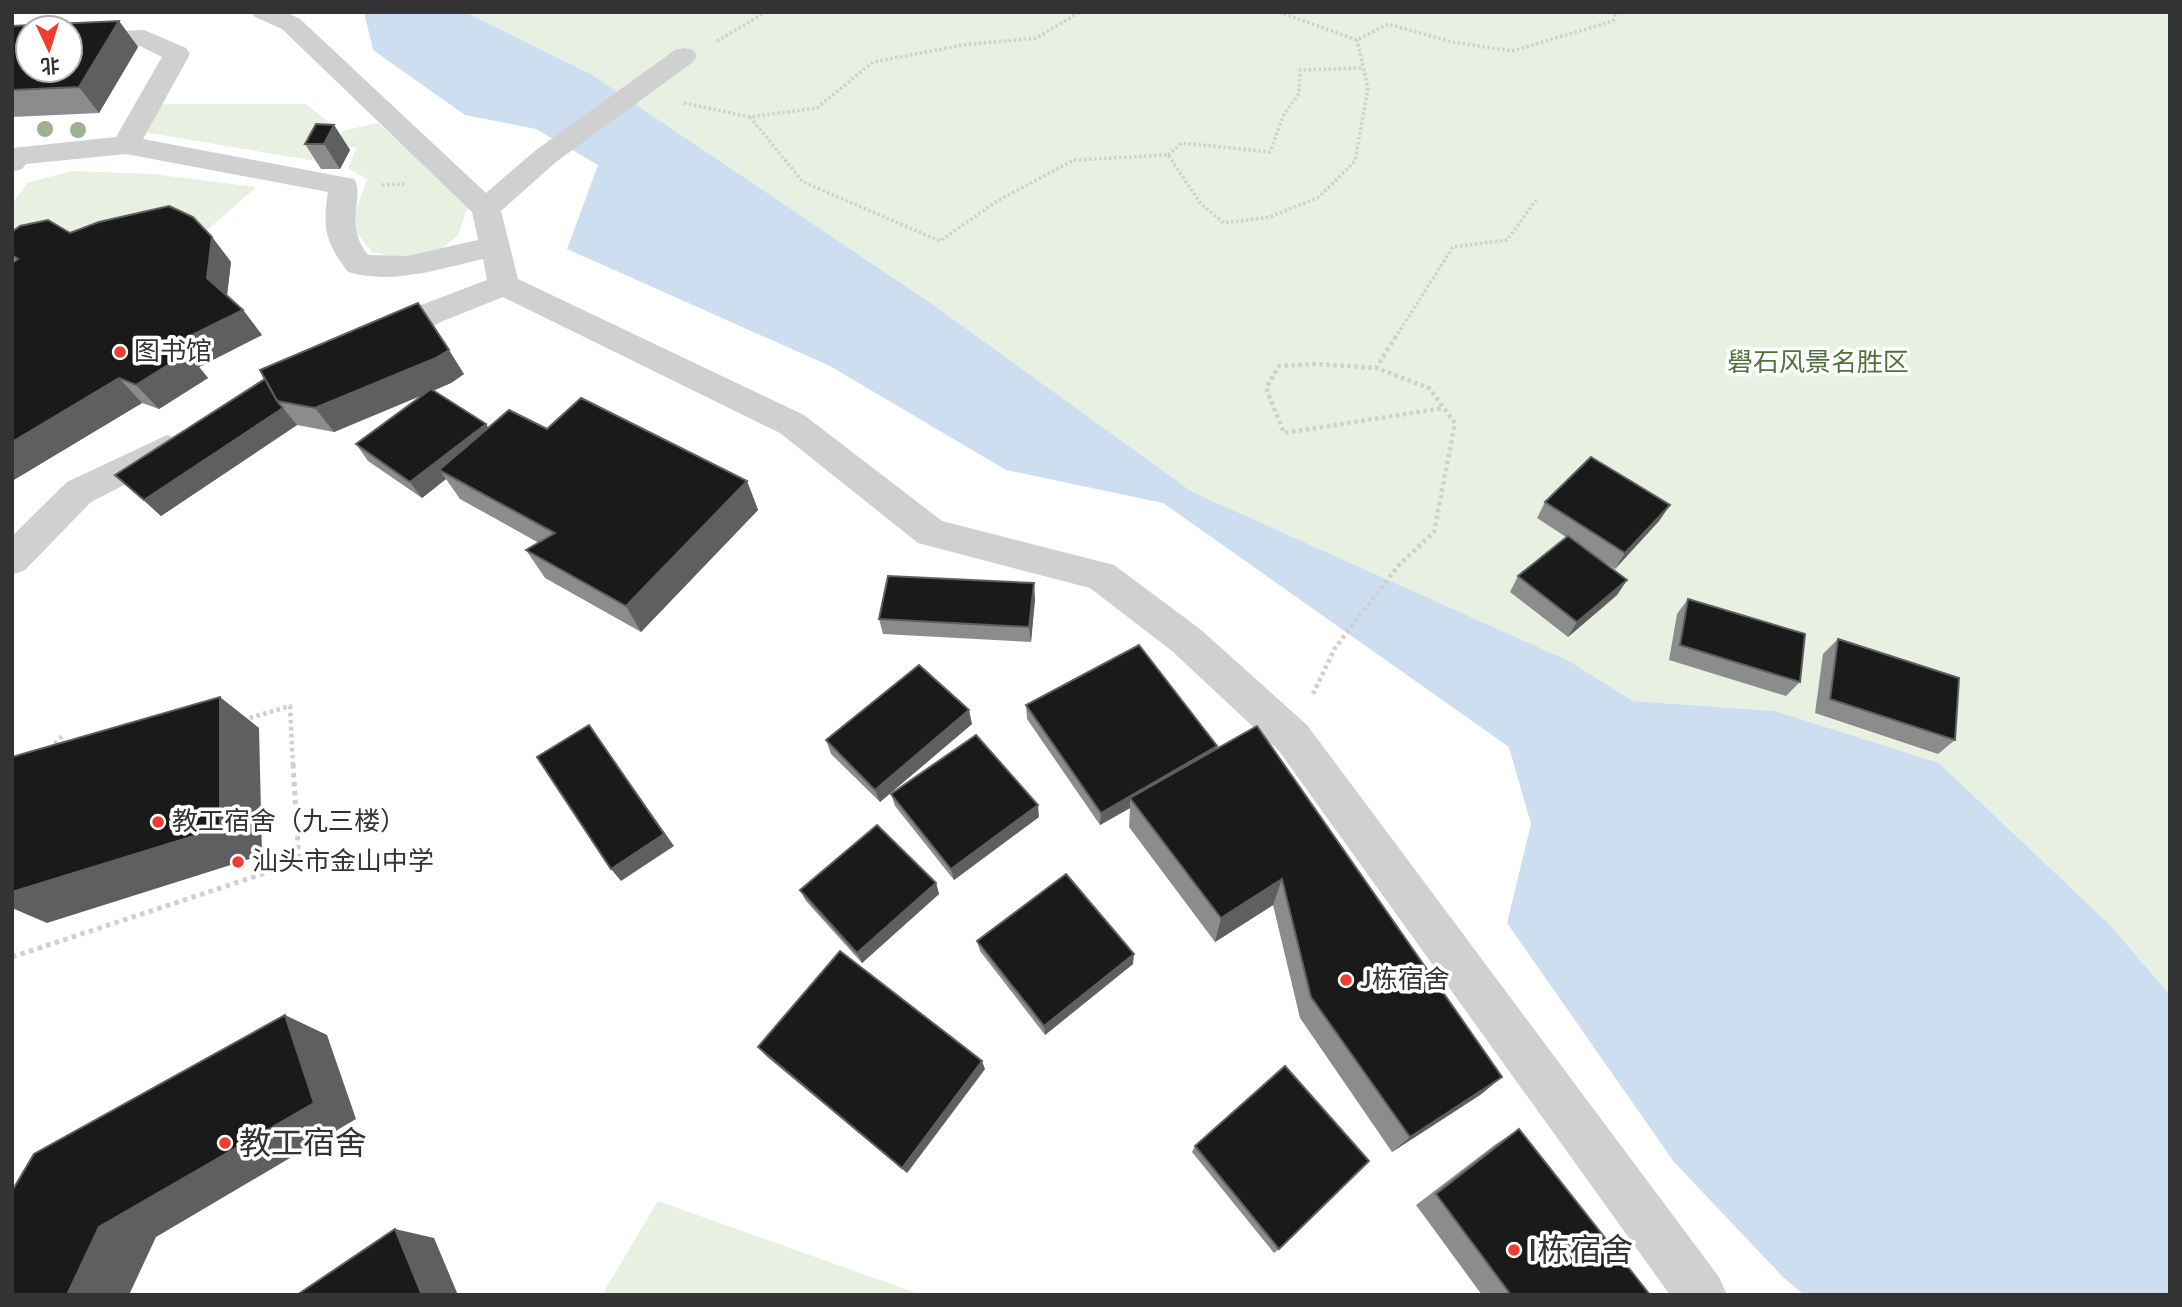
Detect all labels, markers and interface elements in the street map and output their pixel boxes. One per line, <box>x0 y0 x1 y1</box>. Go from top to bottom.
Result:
north arrow <box>14 14 84 84</box>
text: 北 <box>40 52 60 78</box>
place label: 图书馆 <box>134 336 212 368</box>
marker: 图书馆 <box>112 344 128 360</box>
park label: 礐石风景名胜区 <box>1727 347 1909 379</box>
place label: 教工宿舍（九三楼） <box>172 806 406 838</box>
marker: 教工宿舍（九三楼） <box>150 814 166 830</box>
place label: 汕头市金山中学 <box>252 846 434 878</box>
marker: 汕头市金山中学 <box>230 854 246 870</box>
place label: J栋宿舍 <box>1360 964 1450 996</box>
marker: J栋宿舍 <box>1338 972 1354 988</box>
place label: 教工宿舍 <box>239 1124 367 1163</box>
marker: 教工宿舍 <box>217 1135 233 1151</box>
place label: I栋宿舍 <box>1528 1231 1633 1270</box>
marker: I栋宿舍 <box>1506 1242 1522 1258</box>

